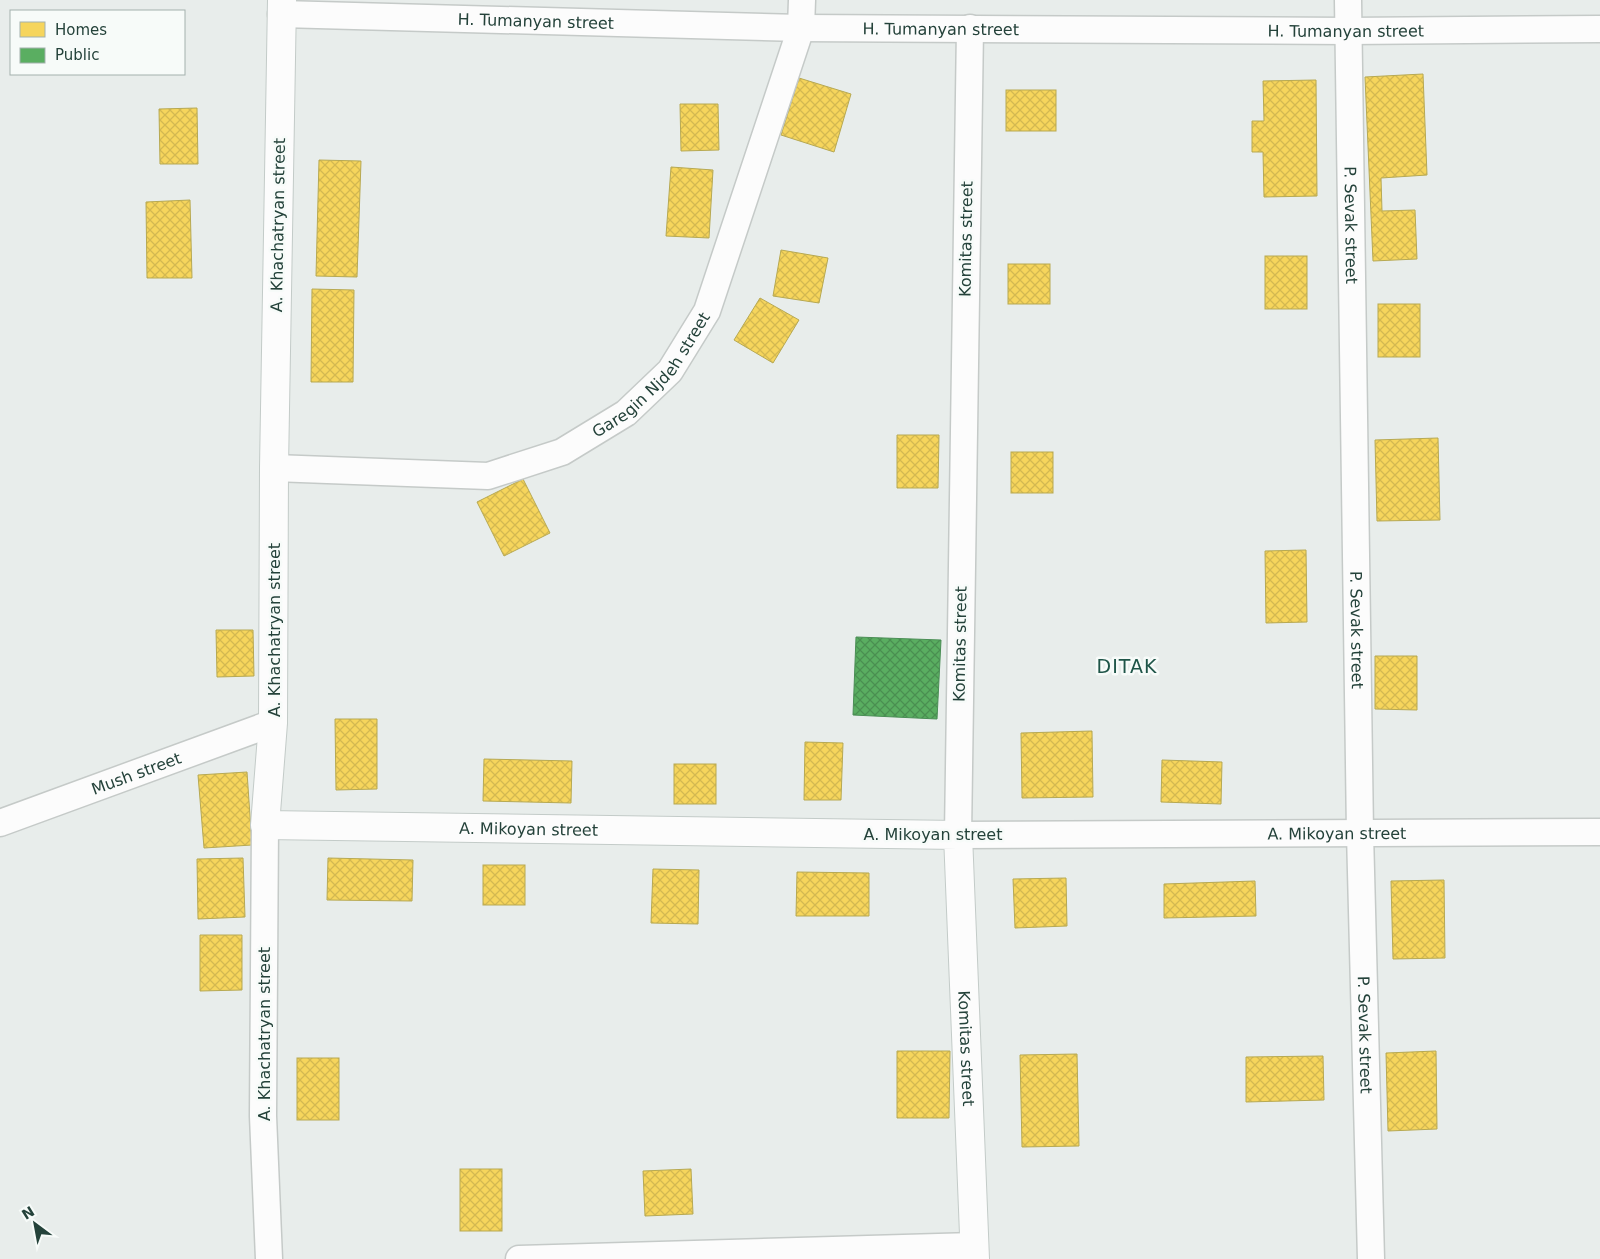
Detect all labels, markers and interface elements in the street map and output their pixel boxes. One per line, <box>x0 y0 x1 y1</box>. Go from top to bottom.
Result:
street label: H. Tumanyan street <box>458 9 614 32</box>
legend <box>10 10 185 75</box>
street label: H. Tumanyan street <box>863 19 1019 39</box>
text: Homes <box>55 21 107 39</box>
street label: H. Tumanyan street <box>1268 21 1424 41</box>
text: Public <box>55 46 99 64</box>
street label: A. Khachatryan street <box>267 138 289 312</box>
street label: P. Sevak street <box>1341 166 1362 284</box>
street label: Komitas street <box>955 181 977 297</box>
street label: Garegin Njdeh street <box>588 308 714 441</box>
street label: A. Khachatryan street <box>265 543 284 717</box>
street label: P. Sevak street <box>1347 571 1367 689</box>
street label: Komitas street <box>949 586 971 702</box>
district label: DITAK <box>1097 655 1157 677</box>
street label: Mush street <box>89 748 184 798</box>
street label: A. Mikoyan street <box>459 818 598 839</box>
street label: A. Mikoyan street <box>1267 823 1406 843</box>
street label: A. Mikoyan street <box>864 825 1002 844</box>
street label: A. Khachatryan street <box>255 947 274 1121</box>
street label: P. Sevak street <box>1354 976 1376 1094</box>
street label: Komitas street <box>955 990 978 1107</box>
north arrow <box>10 1199 60 1249</box>
text: N <box>19 1203 37 1223</box>

